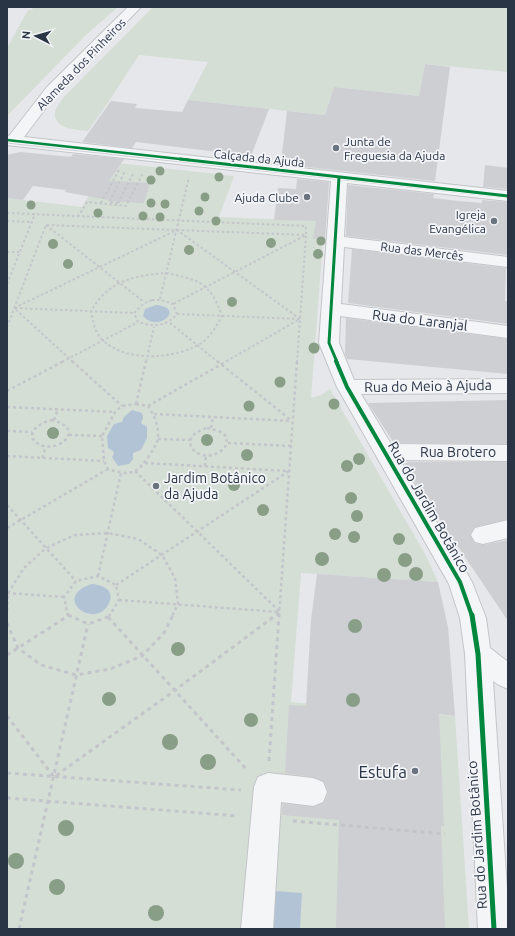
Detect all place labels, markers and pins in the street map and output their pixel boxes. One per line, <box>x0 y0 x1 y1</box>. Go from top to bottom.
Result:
place label: Junta de Freguesia da Ajuda <box>344 135 445 162</box>
marker: Junta de Freguesia da Ajuda <box>331 143 341 153</box>
place label: Ajuda Clube <box>234 191 299 204</box>
marker: Ajuda Clube <box>302 192 312 202</box>
place label: Igreja Evangélica <box>429 208 486 235</box>
marker: Igreja Evangélica <box>489 216 499 226</box>
place label: Jardim Botânico da Ajuda <box>164 470 266 502</box>
marker: Jardim Botânico da Ajuda <box>151 481 161 491</box>
place label: Estufa <box>358 762 407 781</box>
marker: Estufa <box>410 766 420 776</box>

